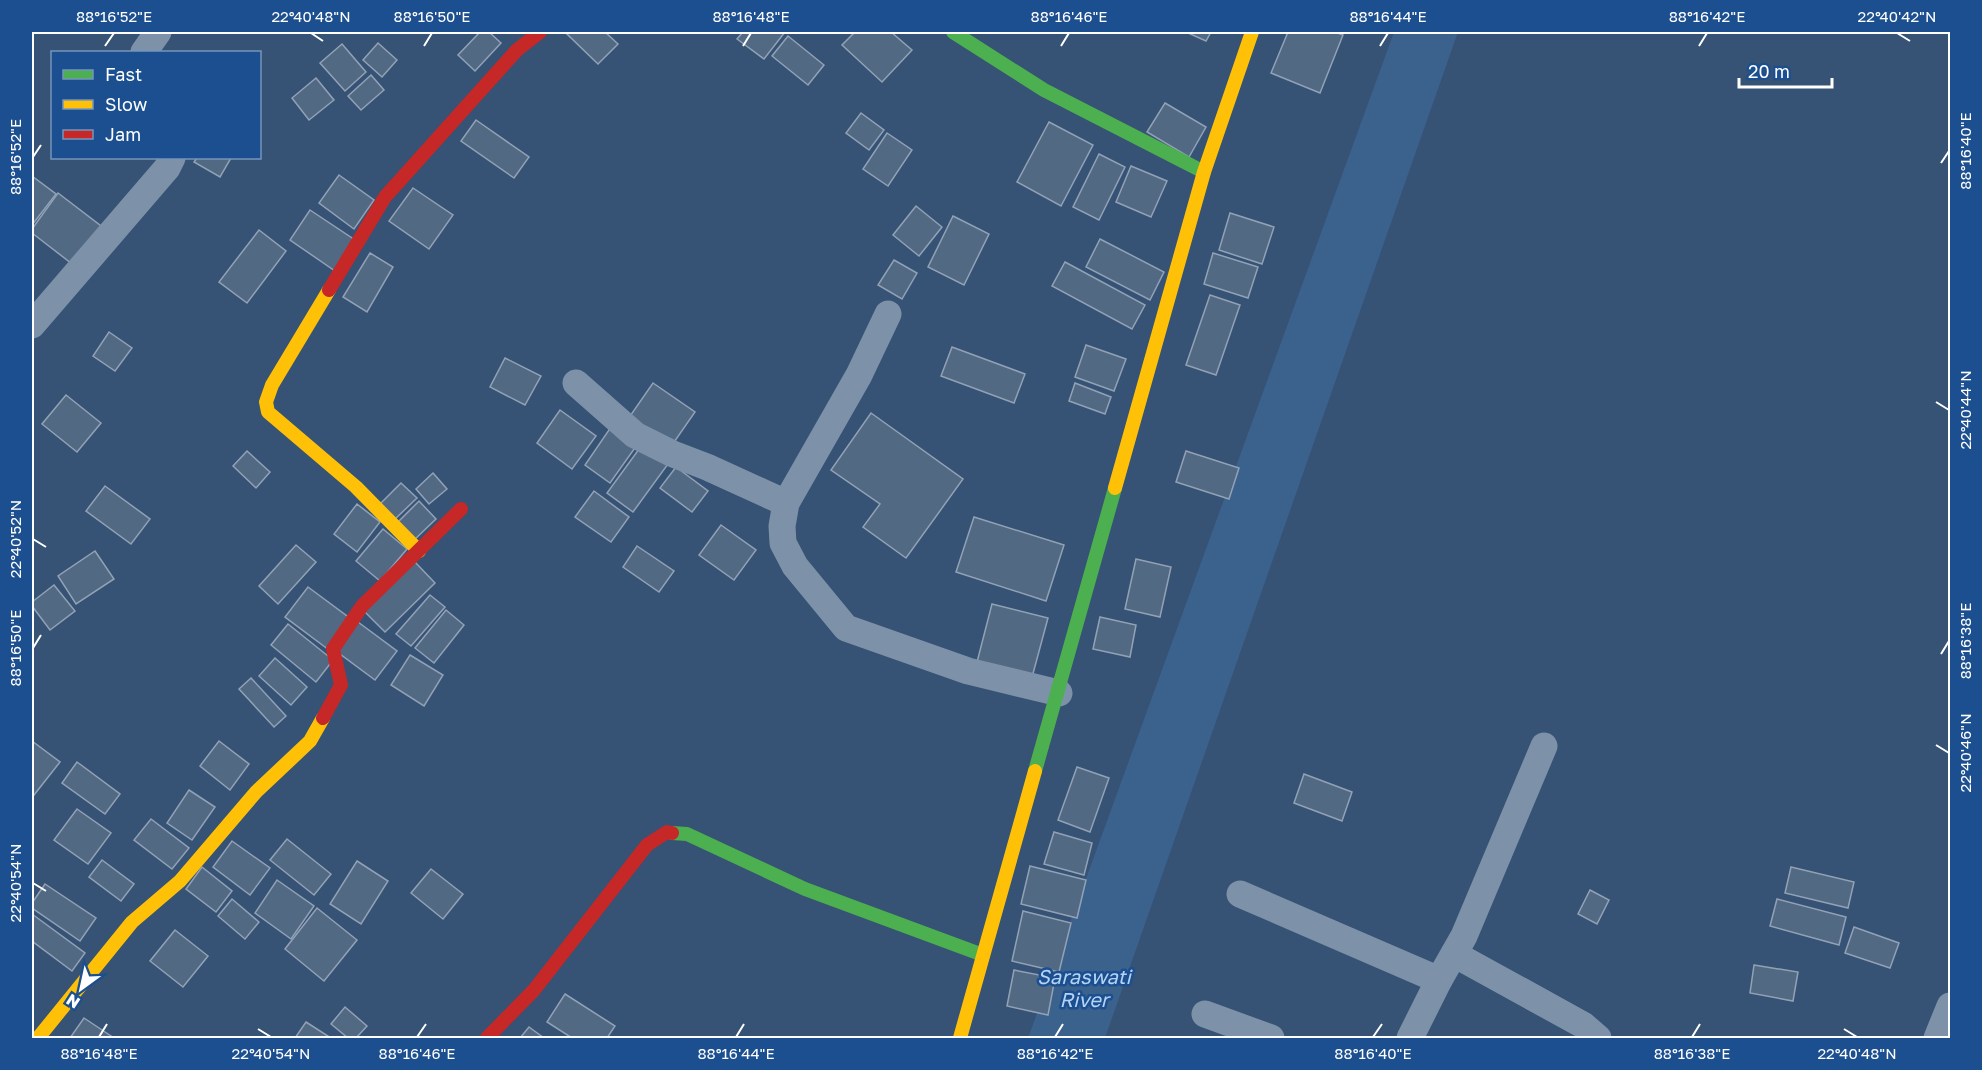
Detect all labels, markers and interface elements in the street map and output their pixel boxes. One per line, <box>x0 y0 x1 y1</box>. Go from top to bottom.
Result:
text: 88°16'52"E <box>76 7 152 25</box>
text: 22°40'48"N <box>271 7 351 25</box>
text: 88°16'50"E <box>394 7 470 25</box>
text: 88°16'48"E <box>712 7 790 25</box>
text: 88°16'46"E <box>1030 7 1108 25</box>
text: 88°16'44"E <box>1349 7 1427 25</box>
text: 88°16'42"E <box>1669 7 1745 25</box>
text: 22°40'42"N <box>1858 7 1936 25</box>
legend <box>51 51 261 159</box>
scale bar <box>1739 51 1832 89</box>
text: 20 m <box>1748 60 1790 82</box>
text: Fast <box>105 63 142 85</box>
text: Slow <box>105 93 148 115</box>
text: 88°16'40"E <box>1956 112 1974 190</box>
text: 88°16'52"E <box>6 119 24 195</box>
text: Jam <box>105 123 141 145</box>
text: 22°40'44"N <box>1956 370 1974 450</box>
text: 22°40'52"N <box>6 500 24 578</box>
text: 88°16'38"E <box>1956 603 1974 679</box>
text: 88°16'50"E <box>6 610 24 686</box>
text: 22°40'46"N <box>1956 713 1974 793</box>
text: 22°40'54"N <box>6 844 24 922</box>
north arrow <box>51 959 111 1019</box>
water label: Saraswati River <box>1037 964 1134 1011</box>
text: N <box>62 990 83 1013</box>
text: 88°16'48"E <box>60 1044 138 1062</box>
text: 22°40'54"N <box>232 1044 310 1062</box>
text: 88°16'46"E <box>378 1044 456 1062</box>
text: 88°16'44"E <box>697 1044 775 1062</box>
text: 88°16'42"E <box>1017 1044 1093 1062</box>
text: 88°16'40"E <box>1334 1044 1412 1062</box>
text: 88°16'38"E <box>1654 1044 1730 1062</box>
text: 22°40'48"N <box>1817 1044 1897 1062</box>

